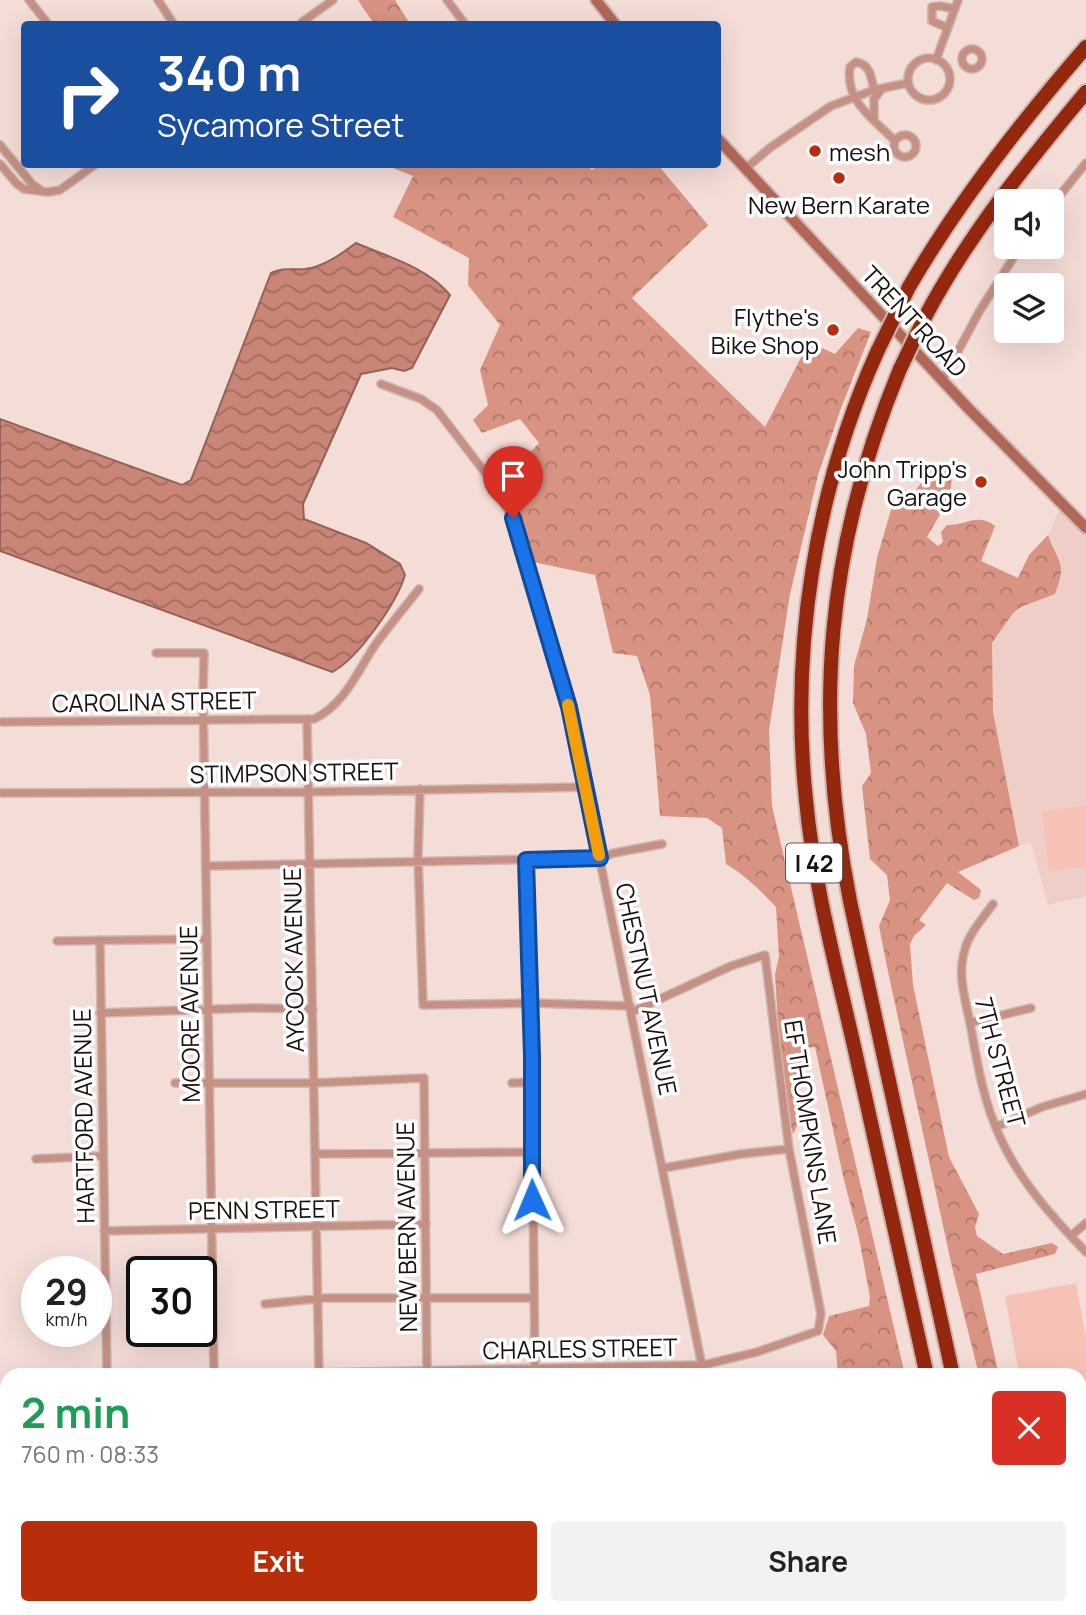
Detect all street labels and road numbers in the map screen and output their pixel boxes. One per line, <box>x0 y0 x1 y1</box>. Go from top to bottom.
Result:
street label: TRENT ROAD <box>855 258 975 384</box>
street label: CAROLINA STREET <box>51 683 257 719</box>
street label: STIMPSON STREET <box>189 754 399 790</box>
road number: I 42 <box>786 844 842 883</box>
street label: AYCOCK AVENUE <box>275 867 311 1053</box>
street label: CHESTNUT AVENUE <box>608 880 686 1098</box>
street label: MOORE AVENUE <box>171 925 207 1103</box>
street label: 7TH STREET <box>968 993 1034 1131</box>
street label: HARTFORD AVENUE <box>65 1008 101 1224</box>
street label: EF THOMPKINS LANE <box>777 1017 845 1247</box>
street label: NEW BERN AVENUE <box>388 1121 424 1333</box>
street label: PENN STREET <box>188 1191 341 1227</box>
street label: CHARLES STREET <box>482 1330 678 1366</box>

